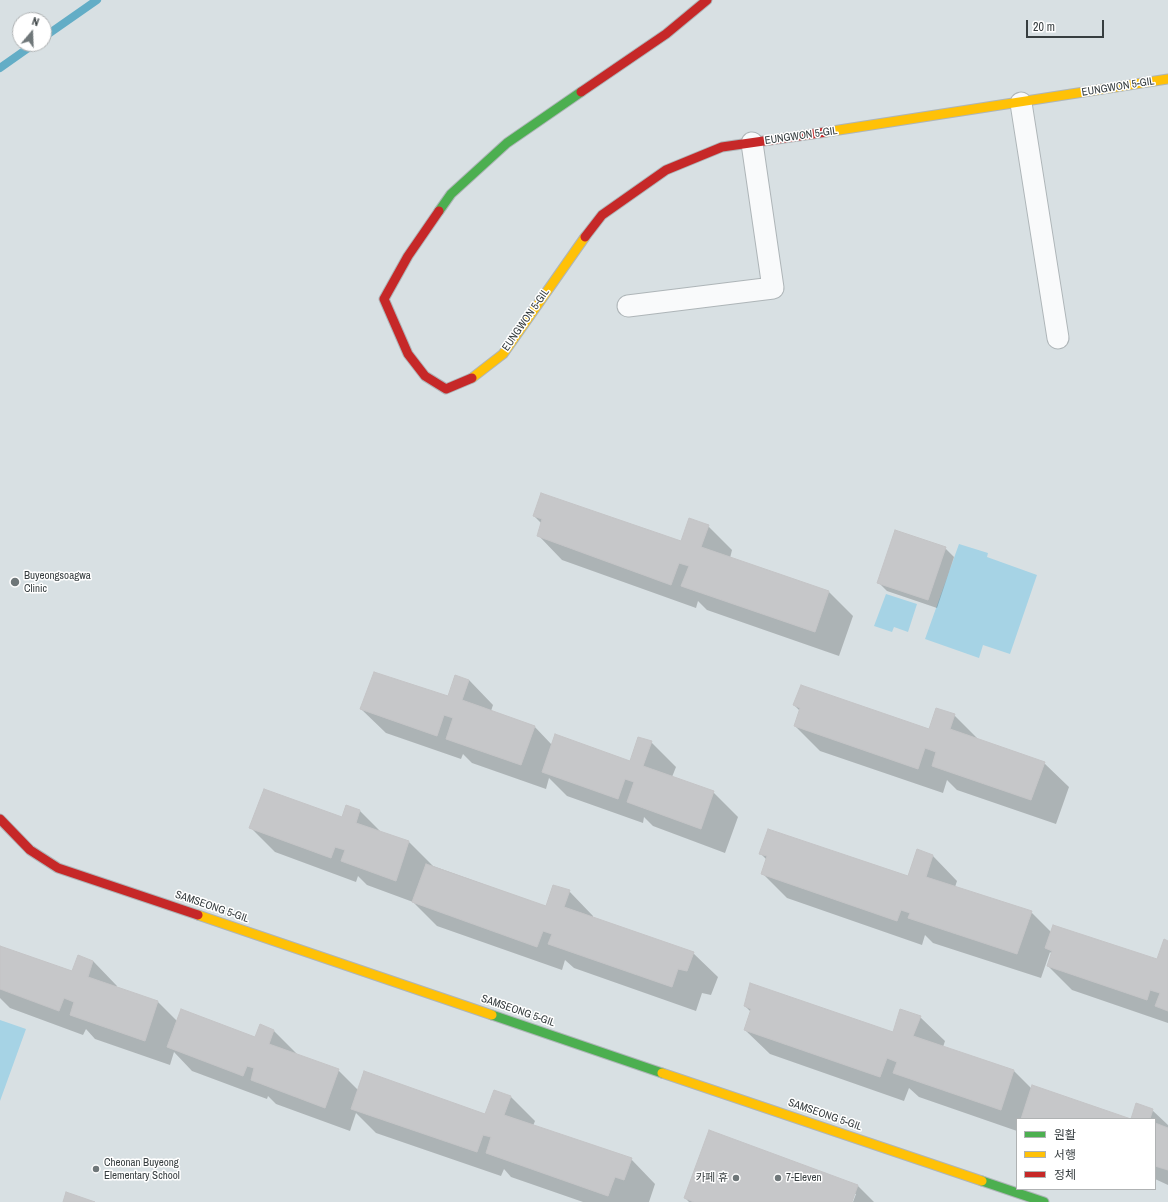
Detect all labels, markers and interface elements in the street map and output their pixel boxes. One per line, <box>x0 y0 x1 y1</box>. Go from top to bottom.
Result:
north arrow <box>12 12 52 52</box>
scale bar <box>1028 12 1106 38</box>
text: N <box>30 14 41 29</box>
text: 20 m <box>1033 19 1055 35</box>
street label: EUNGWON 5-GIL <box>1081 75 1155 99</box>
street label: EUNGWON 5-GIL <box>764 124 838 148</box>
street label: EUNGWON 5-GIL <box>500 286 552 354</box>
place label: Buyeongsoagwa Clinic <box>24 569 91 595</box>
marker: Buyeongsoagwa Clinic <box>9 576 21 588</box>
street label: SAMSEONG 5-GIL <box>173 888 251 926</box>
street label: SAMSEONG 5-GIL <box>479 992 557 1030</box>
street label: SAMSEONG 5-GIL <box>786 1096 864 1134</box>
legend <box>1016 1118 1156 1190</box>
text: 원활 <box>1054 1127 1076 1143</box>
text: 서행 <box>1054 1147 1076 1163</box>
place label: Cheonan Buyeong Elementary School <box>104 1156 180 1182</box>
marker: Cheonan Buyeong Elementary School <box>91 1164 101 1174</box>
text: 정체 <box>1054 1167 1076 1183</box>
place label: 카페 휴 <box>695 1171 728 1185</box>
place label: 7-Eleven <box>786 1171 822 1185</box>
marker: 카페 휴 <box>731 1173 741 1183</box>
marker: 7-Eleven <box>773 1173 783 1183</box>

